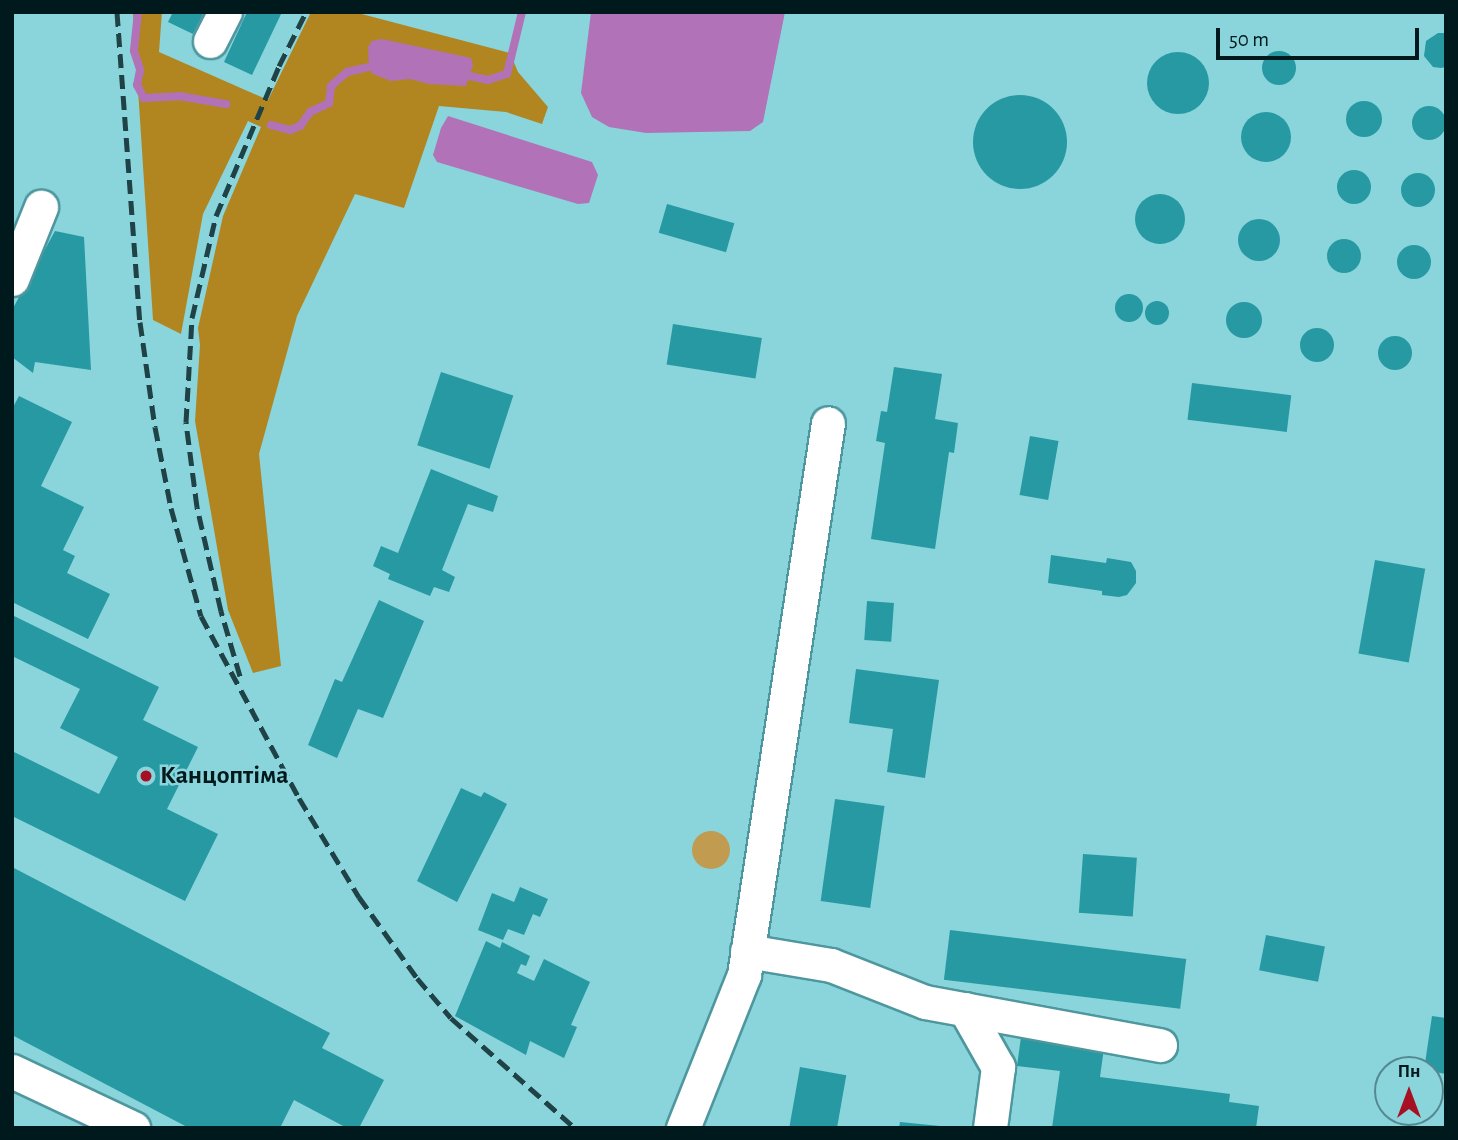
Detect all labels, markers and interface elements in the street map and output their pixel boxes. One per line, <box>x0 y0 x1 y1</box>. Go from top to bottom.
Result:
scale bar <box>1220 14 1423 58</box>
text: 50 m <box>1229 29 1269 50</box>
place label: Канцоптіма <box>160 760 289 792</box>
marker: Канцоптіма <box>138 768 154 784</box>
north arrow <box>1374 1056 1444 1126</box>
text: Пн <box>1397 1062 1421 1081</box>

